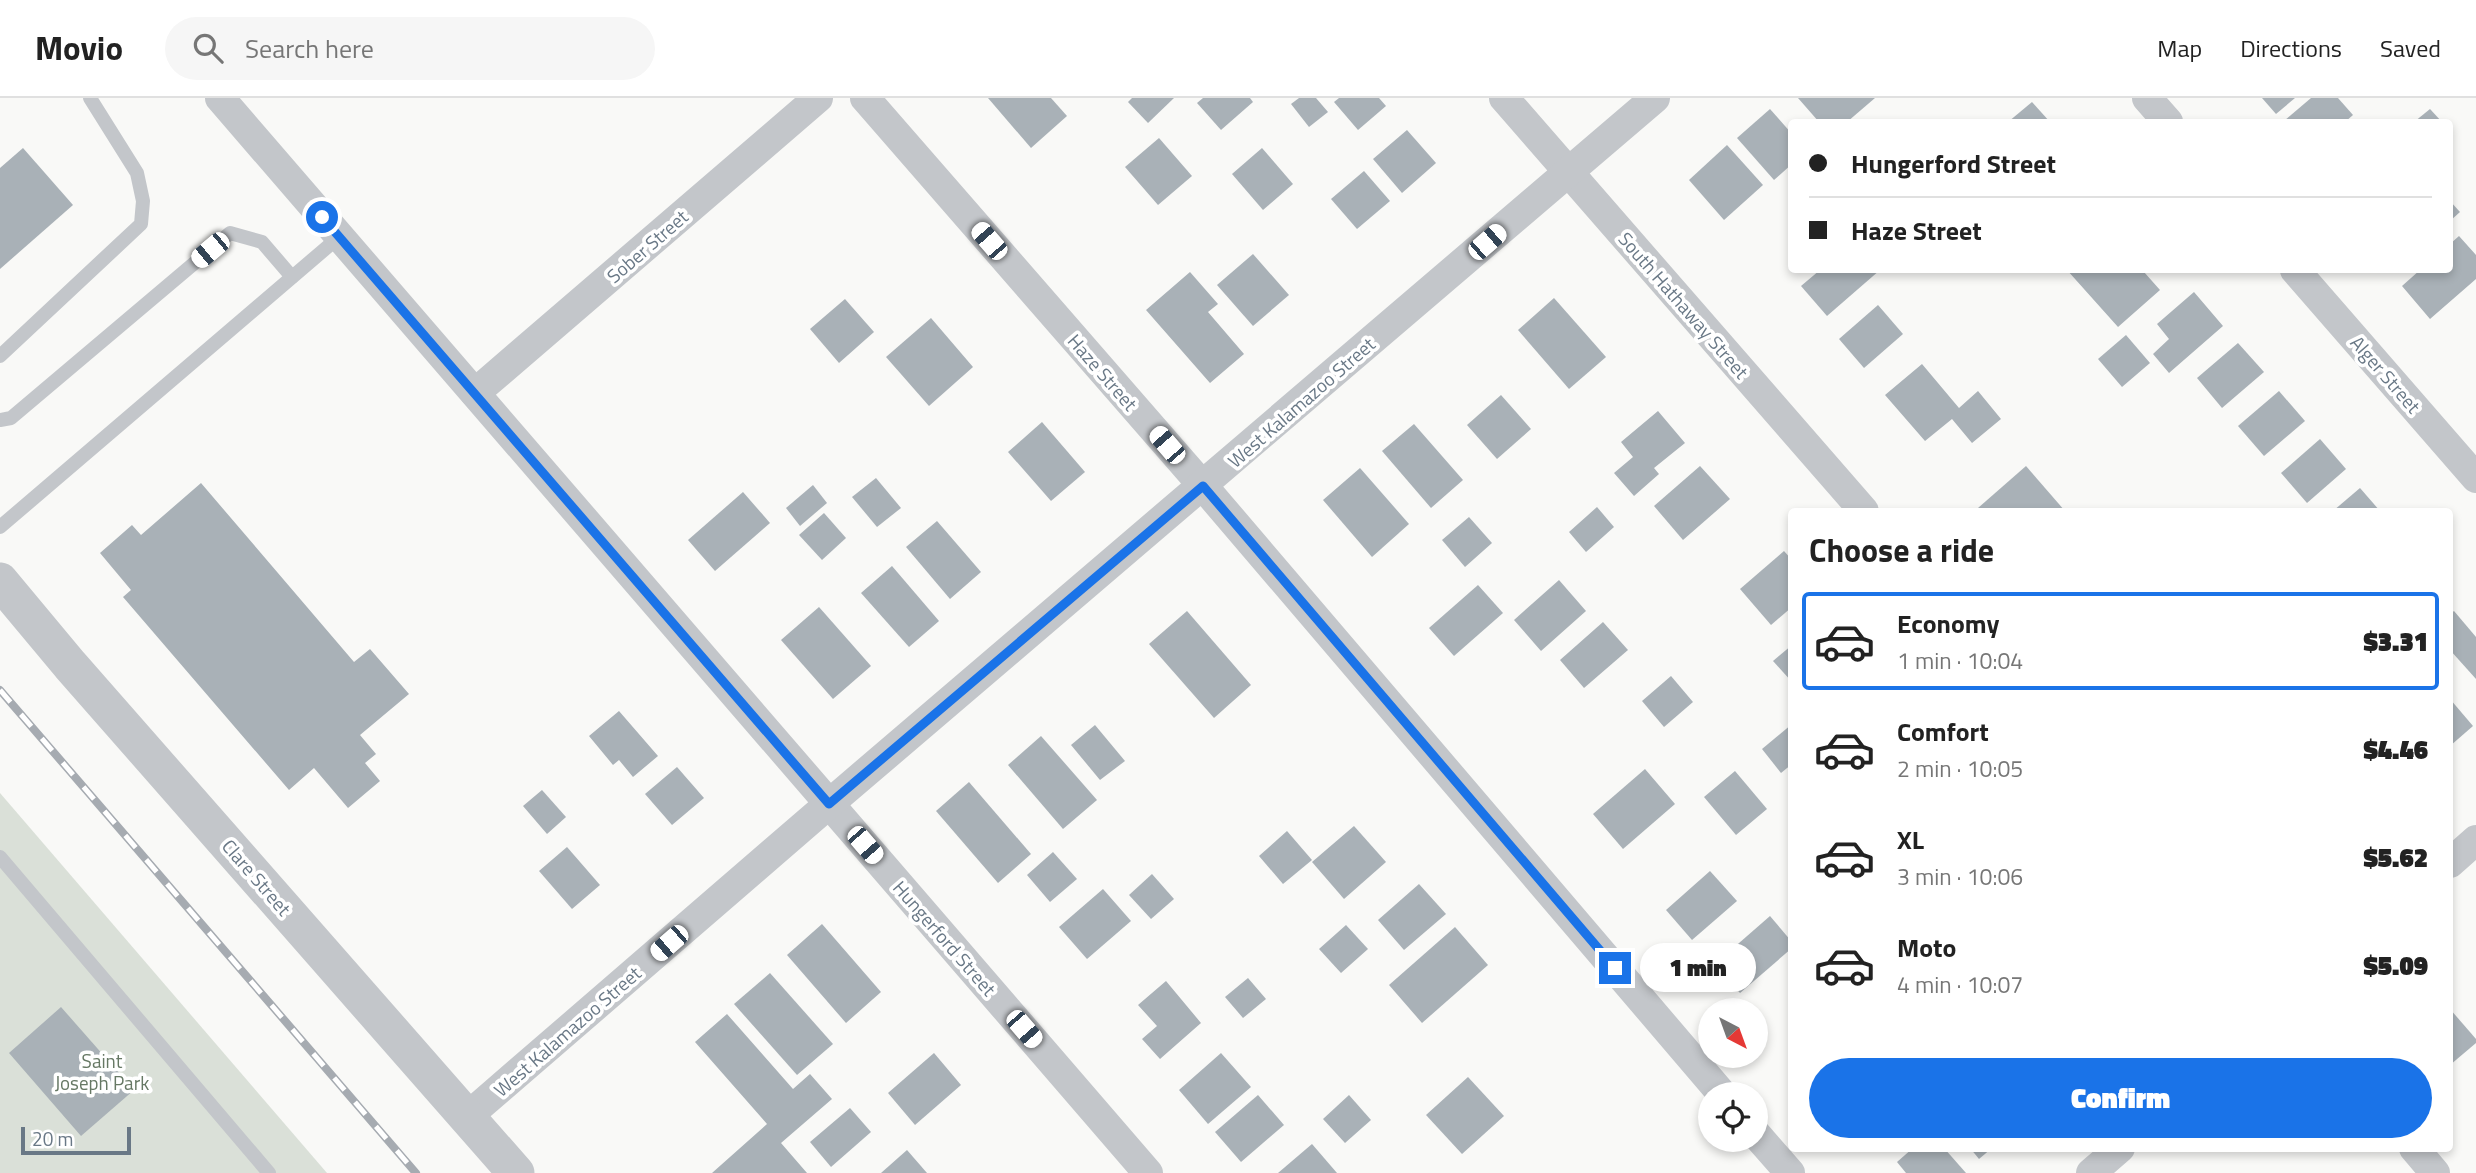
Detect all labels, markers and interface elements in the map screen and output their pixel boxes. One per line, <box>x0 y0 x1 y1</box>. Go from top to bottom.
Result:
search box <box>165 17 655 80</box>
text: Movio <box>35 23 123 73</box>
icon: search <box>189 29 227 67</box>
text: Search here <box>245 29 374 68</box>
text: Map <box>2157 30 2202 66</box>
text: Directions <box>2240 30 2342 66</box>
text: Saved <box>2380 30 2441 66</box>
text: Hungerford Street <box>1851 144 2056 183</box>
route start <box>306 201 338 233</box>
street label: Sober Street <box>600 202 694 290</box>
text: Haze Street <box>1851 211 1982 250</box>
car <box>968 218 1011 264</box>
car <box>1465 220 1510 264</box>
street label: South Hathaway Street <box>1612 225 1756 385</box>
car <box>188 228 233 272</box>
street label: Haze Street <box>1061 327 1145 417</box>
street label: West Kalamazoo Street <box>1221 329 1381 474</box>
street label: Alger Street <box>2344 329 2428 420</box>
car <box>1146 422 1189 468</box>
text: Choose a ride <box>1809 526 1994 574</box>
text: Economy <box>1897 604 1999 643</box>
icon: car <box>1813 610 1876 673</box>
text: $3.31 <box>2363 622 2428 661</box>
text: 1 min · 10:04 <box>1897 643 2023 678</box>
text: Comfort <box>1897 712 1989 751</box>
icon: car <box>1813 718 1876 781</box>
text: $4.46 <box>2363 730 2428 769</box>
text: 2 min · 10:05 <box>1897 751 2023 786</box>
text: XL <box>1897 820 1924 859</box>
car <box>844 822 887 868</box>
icon: car <box>1813 826 1876 889</box>
street label: Clare Street <box>215 832 299 922</box>
text: $5.62 <box>2363 838 2428 877</box>
text: 3 min · 10:06 <box>1897 859 2023 894</box>
street label: Hungerford Street <box>887 874 1004 1002</box>
car <box>647 921 692 965</box>
text: Moto <box>1897 928 1956 967</box>
icon: car <box>1813 934 1876 997</box>
callout: 1 min <box>1640 944 1755 992</box>
text: $5.09 <box>2363 946 2428 985</box>
text: 1 min <box>1669 950 1727 985</box>
route end <box>1599 952 1631 984</box>
street label: West Kalamazoo Street <box>487 958 647 1103</box>
text: 4 min · 10:07 <box>1897 967 2023 1002</box>
north arrow <box>1698 998 1768 1068</box>
map controls <box>1698 998 1768 1152</box>
car <box>1003 1006 1046 1052</box>
park label: Saint Joseph Park <box>55 1046 149 1097</box>
button: Confirm <box>1809 1058 2432 1138</box>
button: locate <box>1698 1082 1768 1152</box>
scale bar <box>21 1124 131 1156</box>
text: 20 m <box>32 1124 73 1153</box>

